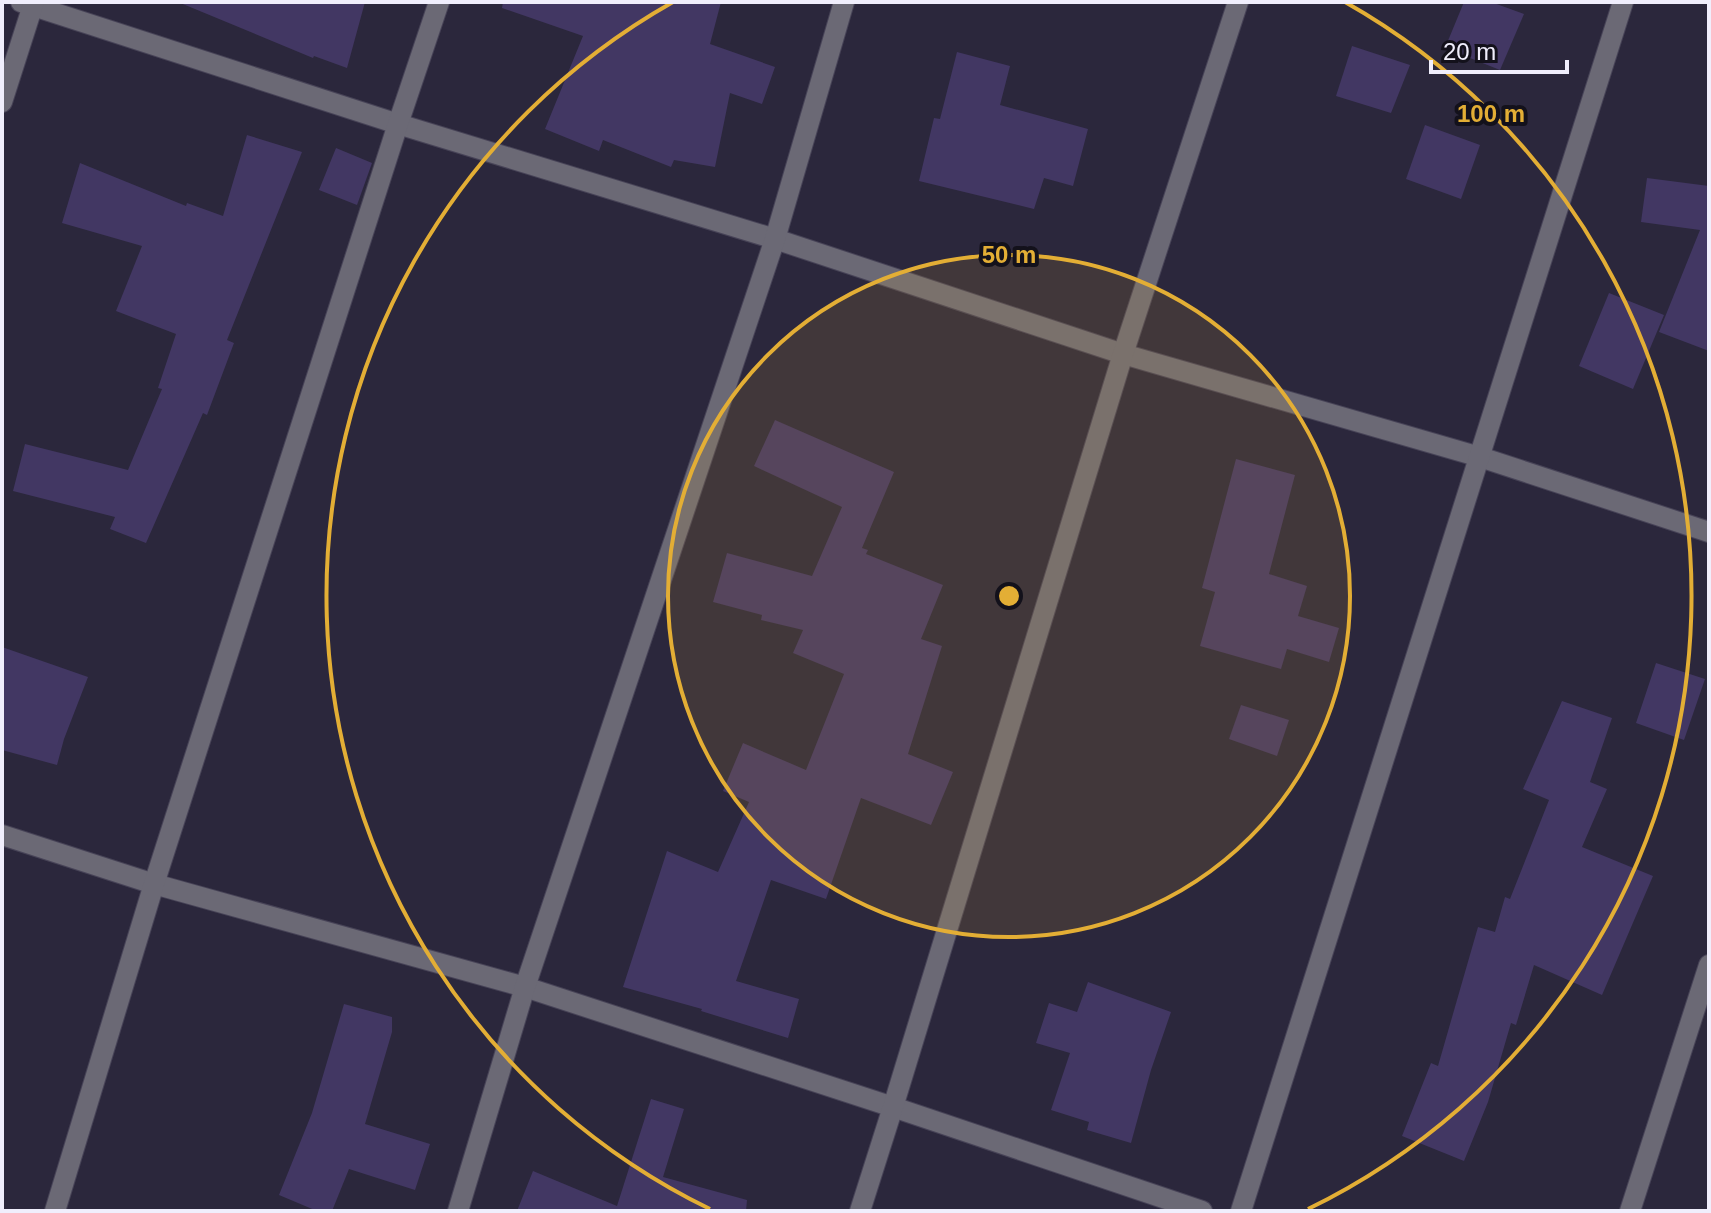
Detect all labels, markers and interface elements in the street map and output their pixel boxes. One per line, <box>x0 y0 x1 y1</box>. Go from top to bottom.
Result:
scale bar <box>1431 24 1567 74</box>
text: 20 m <box>1443 38 1496 65</box>
text: 100 m <box>1457 100 1525 127</box>
text: 50 m <box>982 241 1036 268</box>
centre of rings <box>995 582 1023 610</box>

